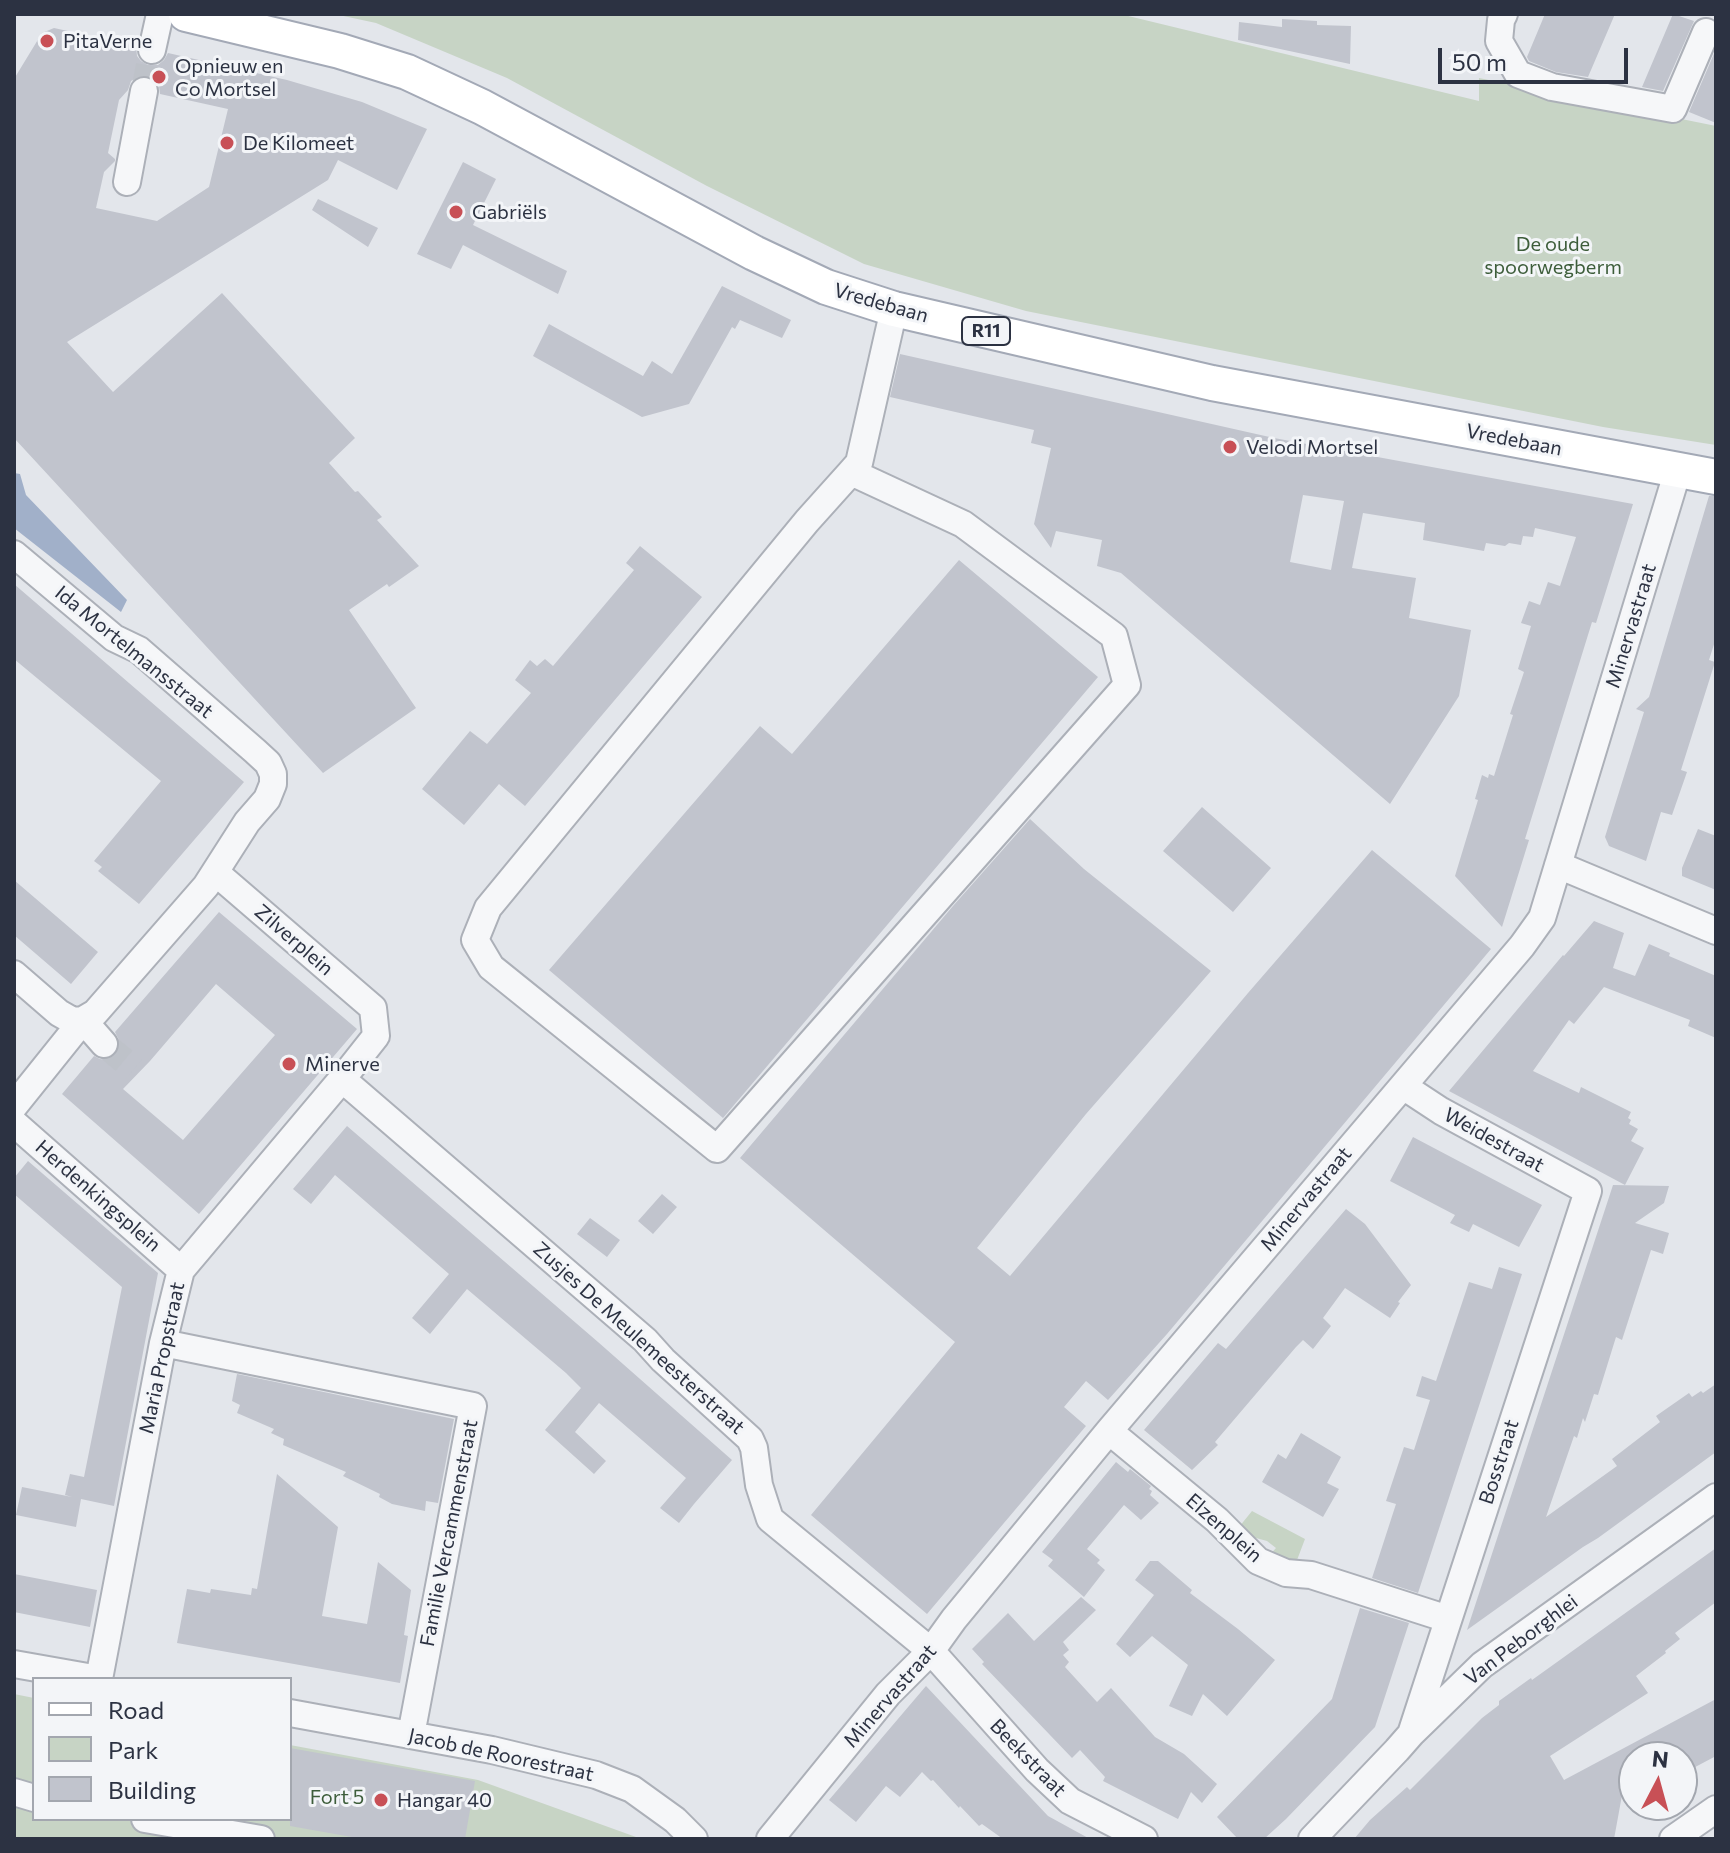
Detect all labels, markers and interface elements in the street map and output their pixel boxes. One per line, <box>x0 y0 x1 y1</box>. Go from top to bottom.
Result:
place label: PitaVerne <box>63 29 152 53</box>
marker: PitaVerne <box>38 32 56 50</box>
scale bar <box>1442 32 1632 82</box>
text: 50 m <box>1452 47 1507 76</box>
place label: Opnieuw en Co Mortsel <box>175 54 283 101</box>
marker: Opnieuw en Co Mortsel <box>150 68 168 86</box>
place label: De Kilomeet <box>243 131 354 155</box>
marker: De Kilomeet <box>218 134 236 152</box>
place label: Gabriëls <box>472 200 547 224</box>
marker: Gabriëls <box>447 203 465 221</box>
park label: De oude spoorwegberm <box>1484 232 1622 279</box>
street label: Vredebaan <box>831 278 931 328</box>
road number: R11 <box>962 317 1010 345</box>
street label: Vredebaan <box>1464 419 1564 461</box>
place label: Velodi Mortsel <box>1246 435 1378 459</box>
marker: Velodi Mortsel <box>1221 438 1239 456</box>
street label: Minervastraat <box>1601 561 1661 691</box>
street label: Ida Mortelmansstraat <box>50 581 218 723</box>
street label: Zilverplein <box>250 899 338 981</box>
place label: Minerve <box>305 1052 380 1076</box>
marker: Minerve <box>280 1055 298 1073</box>
street label: Weidestraat <box>1440 1103 1548 1177</box>
street label: Herdenkingsplein <box>30 1135 166 1257</box>
street label: Minervastraat <box>1255 1142 1357 1256</box>
street label: Zusjes De Meulemeesterstraat <box>528 1237 750 1439</box>
street label: Maria Propstraat <box>134 1280 190 1436</box>
street label: Bosstraat <box>1474 1416 1524 1508</box>
street label: Familie Vercammenstraat <box>415 1417 483 1649</box>
street label: Elzenplein <box>1181 1488 1267 1568</box>
street label: Van Peborghlei <box>1459 1589 1583 1691</box>
street label: Minervastraat <box>839 1639 941 1753</box>
legend <box>32 1677 292 1821</box>
text: Road <box>108 1695 164 1724</box>
street label: Beekstraat <box>985 1714 1071 1802</box>
street label: Jacob de Roorestraat <box>406 1724 596 1786</box>
text: Park <box>108 1735 158 1764</box>
north arrow <box>1618 1741 1698 1821</box>
text: N <box>1651 1744 1670 1773</box>
text: Building <box>108 1775 196 1804</box>
park label: Fort 5 <box>310 1785 364 1809</box>
place label: Hangar 40 <box>397 1788 492 1812</box>
marker: Hangar 40 <box>372 1791 390 1809</box>

